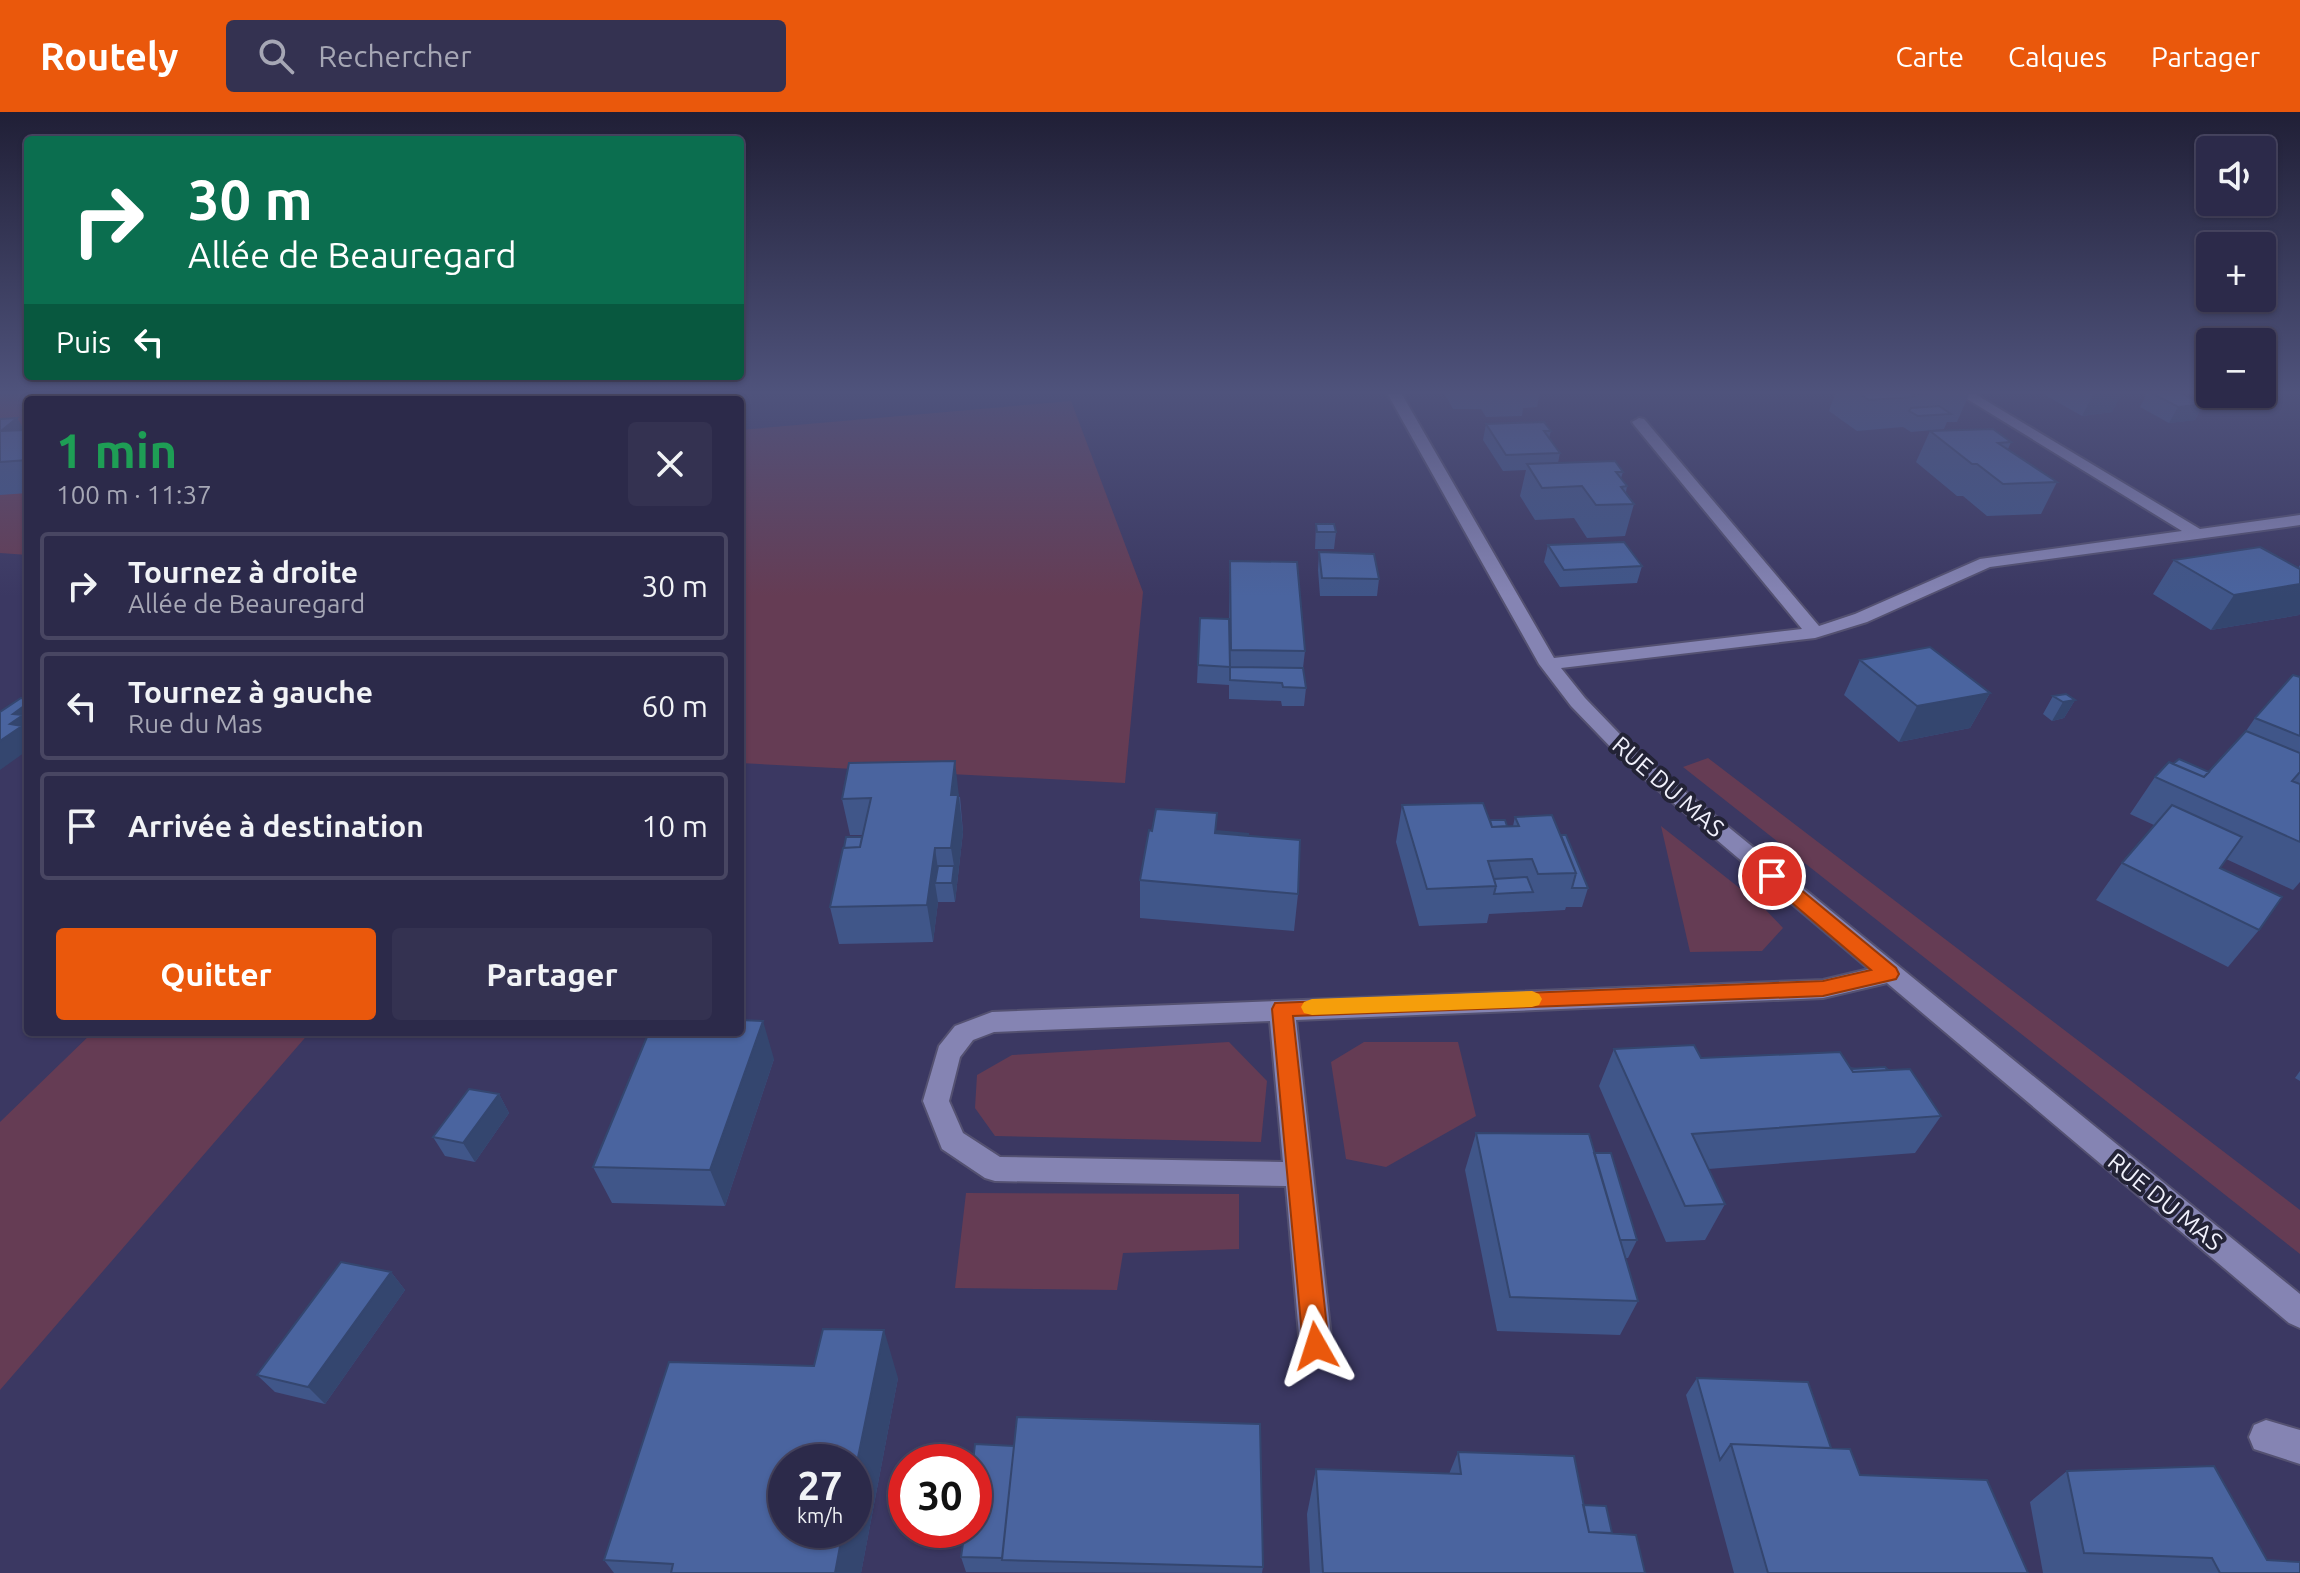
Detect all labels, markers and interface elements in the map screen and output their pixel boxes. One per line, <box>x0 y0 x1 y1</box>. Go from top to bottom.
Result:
search box <box>226 20 786 92</box>
icon: search <box>254 34 298 78</box>
text: Routely <box>40 35 178 77</box>
text: Rechercher <box>318 39 472 73</box>
text: Carte <box>1895 41 1964 72</box>
text: Calques <box>2008 41 2107 72</box>
text: Partager <box>2151 41 2260 72</box>
map controls <box>2196 136 2276 408</box>
button: sound <box>2196 136 2276 216</box>
icon: right <box>56 168 160 272</box>
text: 30 m <box>188 168 313 231</box>
button: + <box>2196 232 2276 312</box>
text: Allée de Beauregard <box>188 234 517 275</box>
icon: left <box>127 320 171 364</box>
text: Puis <box>56 325 111 359</box>
button: − <box>2196 328 2276 408</box>
button: close <box>628 422 712 506</box>
text: 1 min <box>56 423 177 477</box>
text: 100 m · 11:37 <box>56 480 212 509</box>
text: Tournez à droite <box>128 555 358 589</box>
icon: right <box>60 564 104 608</box>
text: 30 m <box>641 569 708 603</box>
text: Allée de Beauregard <box>128 589 365 618</box>
text: Tournez à gauche <box>128 675 373 709</box>
icon: left <box>60 684 104 728</box>
text: 60 m <box>641 689 708 723</box>
text: Rue du Mas <box>128 709 263 738</box>
street label: RUE DU MAS <box>1607 731 1729 842</box>
icon: arrive <box>60 804 104 848</box>
text: Arrivée à destination <box>128 809 424 843</box>
text: 10 m <box>641 809 708 843</box>
pin <box>1738 842 1806 910</box>
icon: arrive <box>1750 854 1794 898</box>
button: Quitter <box>56 928 376 1020</box>
button: Partager <box>392 928 712 1020</box>
street label: RUE DU MAS <box>2103 1148 2228 1256</box>
position arrow <box>1274 1304 1358 1388</box>
speed limit sign: 30 <box>888 1444 992 1548</box>
text: 27 <box>797 1463 843 1508</box>
text: km/h <box>797 1504 843 1527</box>

